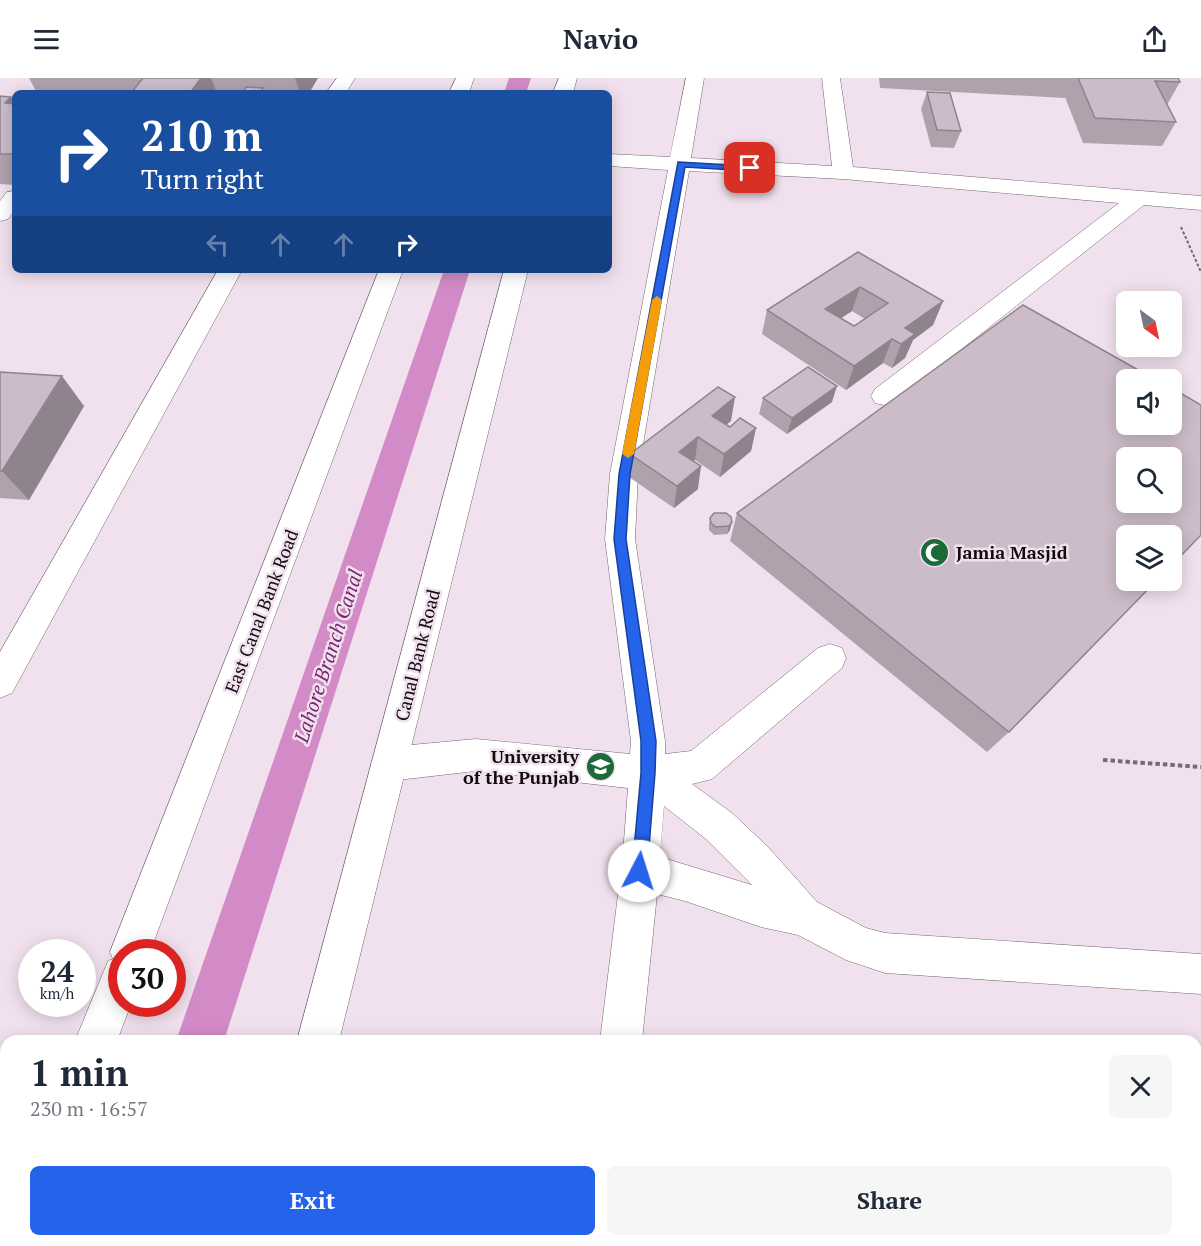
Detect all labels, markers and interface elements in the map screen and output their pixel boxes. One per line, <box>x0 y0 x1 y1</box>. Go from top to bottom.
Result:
text: Navio <box>563 21 638 57</box>
icon: menu <box>30 23 63 56</box>
icon: share <box>1138 23 1171 56</box>
text: 210 m <box>141 107 262 163</box>
icon: right <box>42 114 120 192</box>
pin <box>724 142 775 193</box>
icon: arrive <box>733 151 766 184</box>
text: Turn right <box>141 161 264 197</box>
icon: left <box>201 228 234 261</box>
icon: ahead <box>264 228 297 261</box>
icon: ahead <box>327 228 360 261</box>
icon: right <box>390 228 423 261</box>
north arrow <box>1116 291 1182 357</box>
map controls <box>1116 291 1182 591</box>
button: sound <box>1116 369 1182 435</box>
button: search <box>1116 447 1182 513</box>
button: layers <box>1116 525 1182 591</box>
street label: East Canal Bank Road <box>219 526 303 696</box>
mosque icon: Jamia Masjid <box>919 536 951 568</box>
place label: Jamia Masjid <box>956 540 1068 564</box>
water label: Lahore Branch Canal <box>287 566 369 747</box>
street label: Canal Bank Road <box>389 587 445 723</box>
place label: University of the Punjab <box>463 744 579 789</box>
school or university icon: University of the Punjab <box>584 750 616 782</box>
position arrow <box>607 839 671 903</box>
speed limit sign: 30 <box>108 939 186 1017</box>
text: 24 <box>40 951 74 991</box>
text: km/h <box>40 983 74 1003</box>
text: 1 min <box>30 1049 128 1096</box>
button: close <box>1109 1055 1172 1118</box>
text: 230 m · 16:57 <box>30 1095 148 1122</box>
button: Exit <box>30 1166 595 1235</box>
button: Share <box>607 1166 1172 1235</box>

